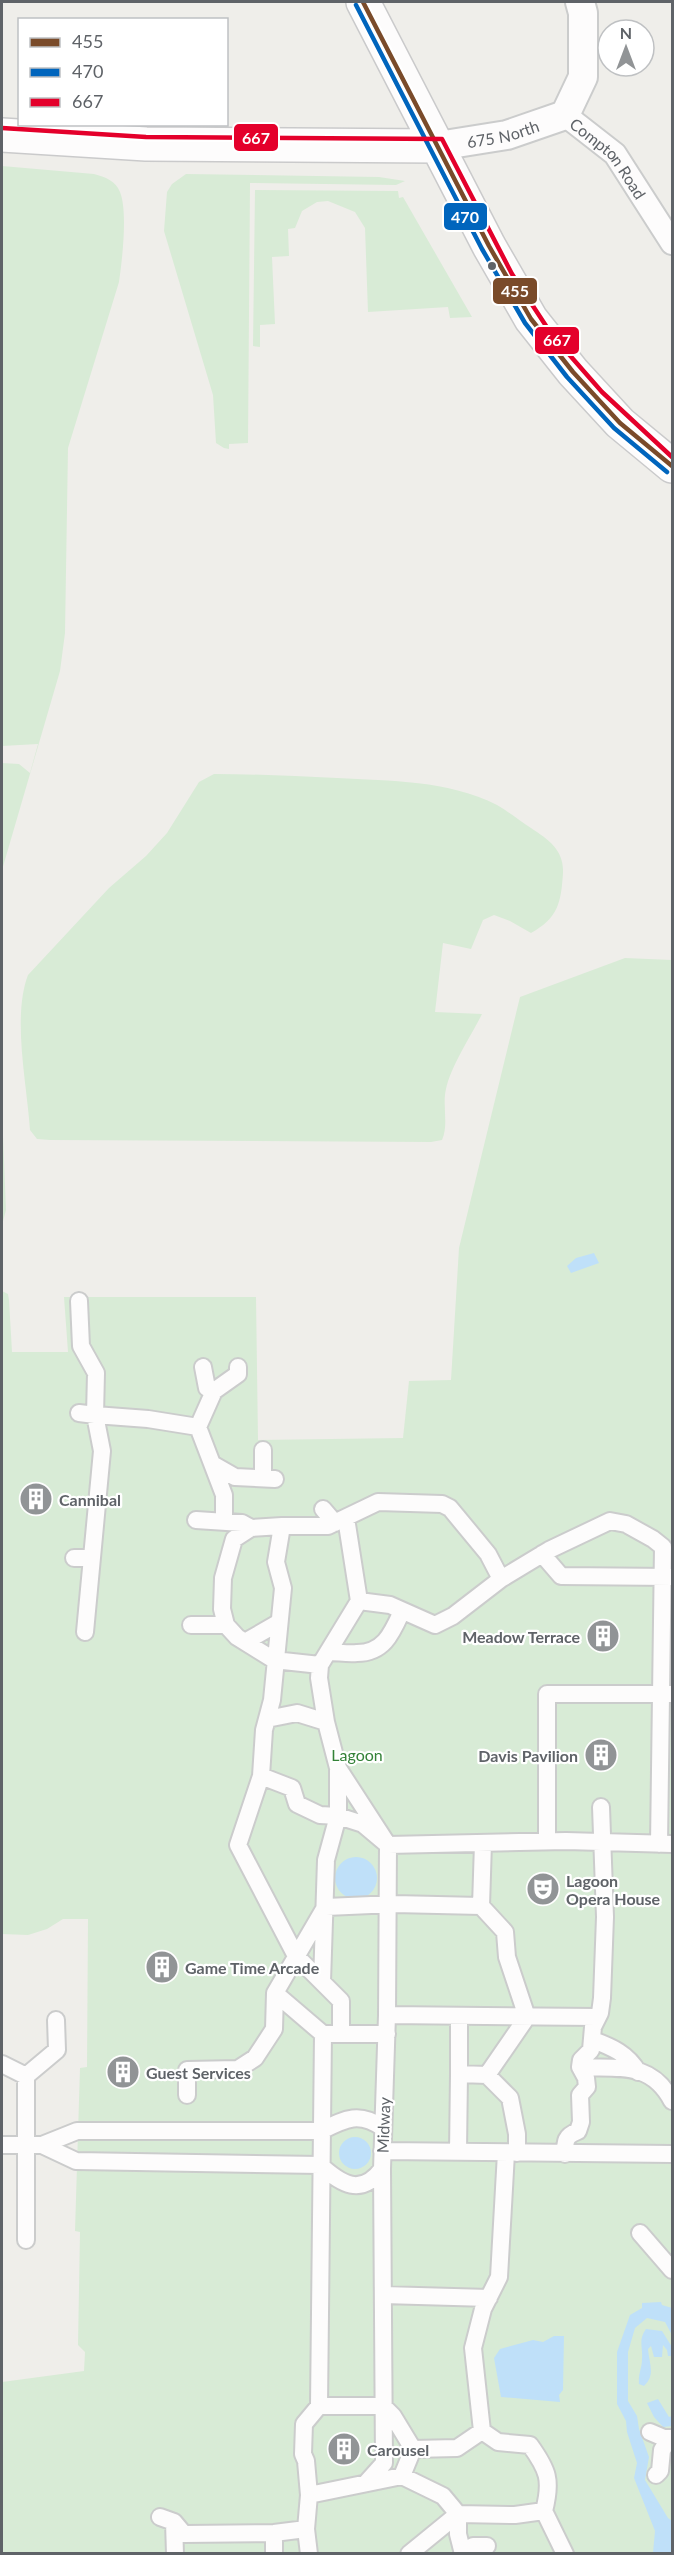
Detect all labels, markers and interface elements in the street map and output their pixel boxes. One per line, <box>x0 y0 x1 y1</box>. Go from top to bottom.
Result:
legend <box>18 18 228 126</box>
north arrow <box>596 18 656 78</box>
text: N <box>620 23 632 42</box>
text: 455 <box>72 30 103 52</box>
text: 470 <box>72 60 103 82</box>
text: 667 <box>72 90 103 112</box>
street label: Compton Road <box>567 113 651 202</box>
street label: 675 North <box>465 115 541 151</box>
line badge: 667 <box>233 123 279 152</box>
text: 667 <box>242 128 270 147</box>
line badge: 470 <box>443 202 488 231</box>
text: 470 <box>451 207 479 226</box>
unlabelled marker <box>486 260 498 272</box>
line badge: 455 <box>492 277 538 305</box>
text: 455 <box>501 281 529 300</box>
line badge: 667 <box>534 326 580 355</box>
text: 667 <box>543 330 571 349</box>
building icon: Cannibal <box>18 1481 54 1517</box>
place label: Cannibal <box>59 1490 121 1509</box>
building icon: Meadow Terrace <box>585 1618 621 1654</box>
place label: Meadow Terrace <box>462 1627 580 1646</box>
building icon: Davis Pavilion <box>583 1737 619 1773</box>
park label: Lagoon <box>331 1745 383 1764</box>
place label: Davis Pavilion <box>478 1746 578 1765</box>
theatre icon: Lagoon Opera House <box>525 1871 561 1907</box>
place label: Lagoon Opera House <box>566 1871 661 1908</box>
building icon: Game Time Arcade <box>144 1949 180 1985</box>
place label: Game Time Arcade <box>185 1958 320 1977</box>
building icon: Guest Services <box>105 2054 141 2090</box>
place label: Guest Services <box>146 2063 251 2082</box>
street label: Midway <box>373 2096 393 2153</box>
building icon: Carousel <box>326 2431 362 2467</box>
place label: Carousel <box>367 2440 429 2459</box>

